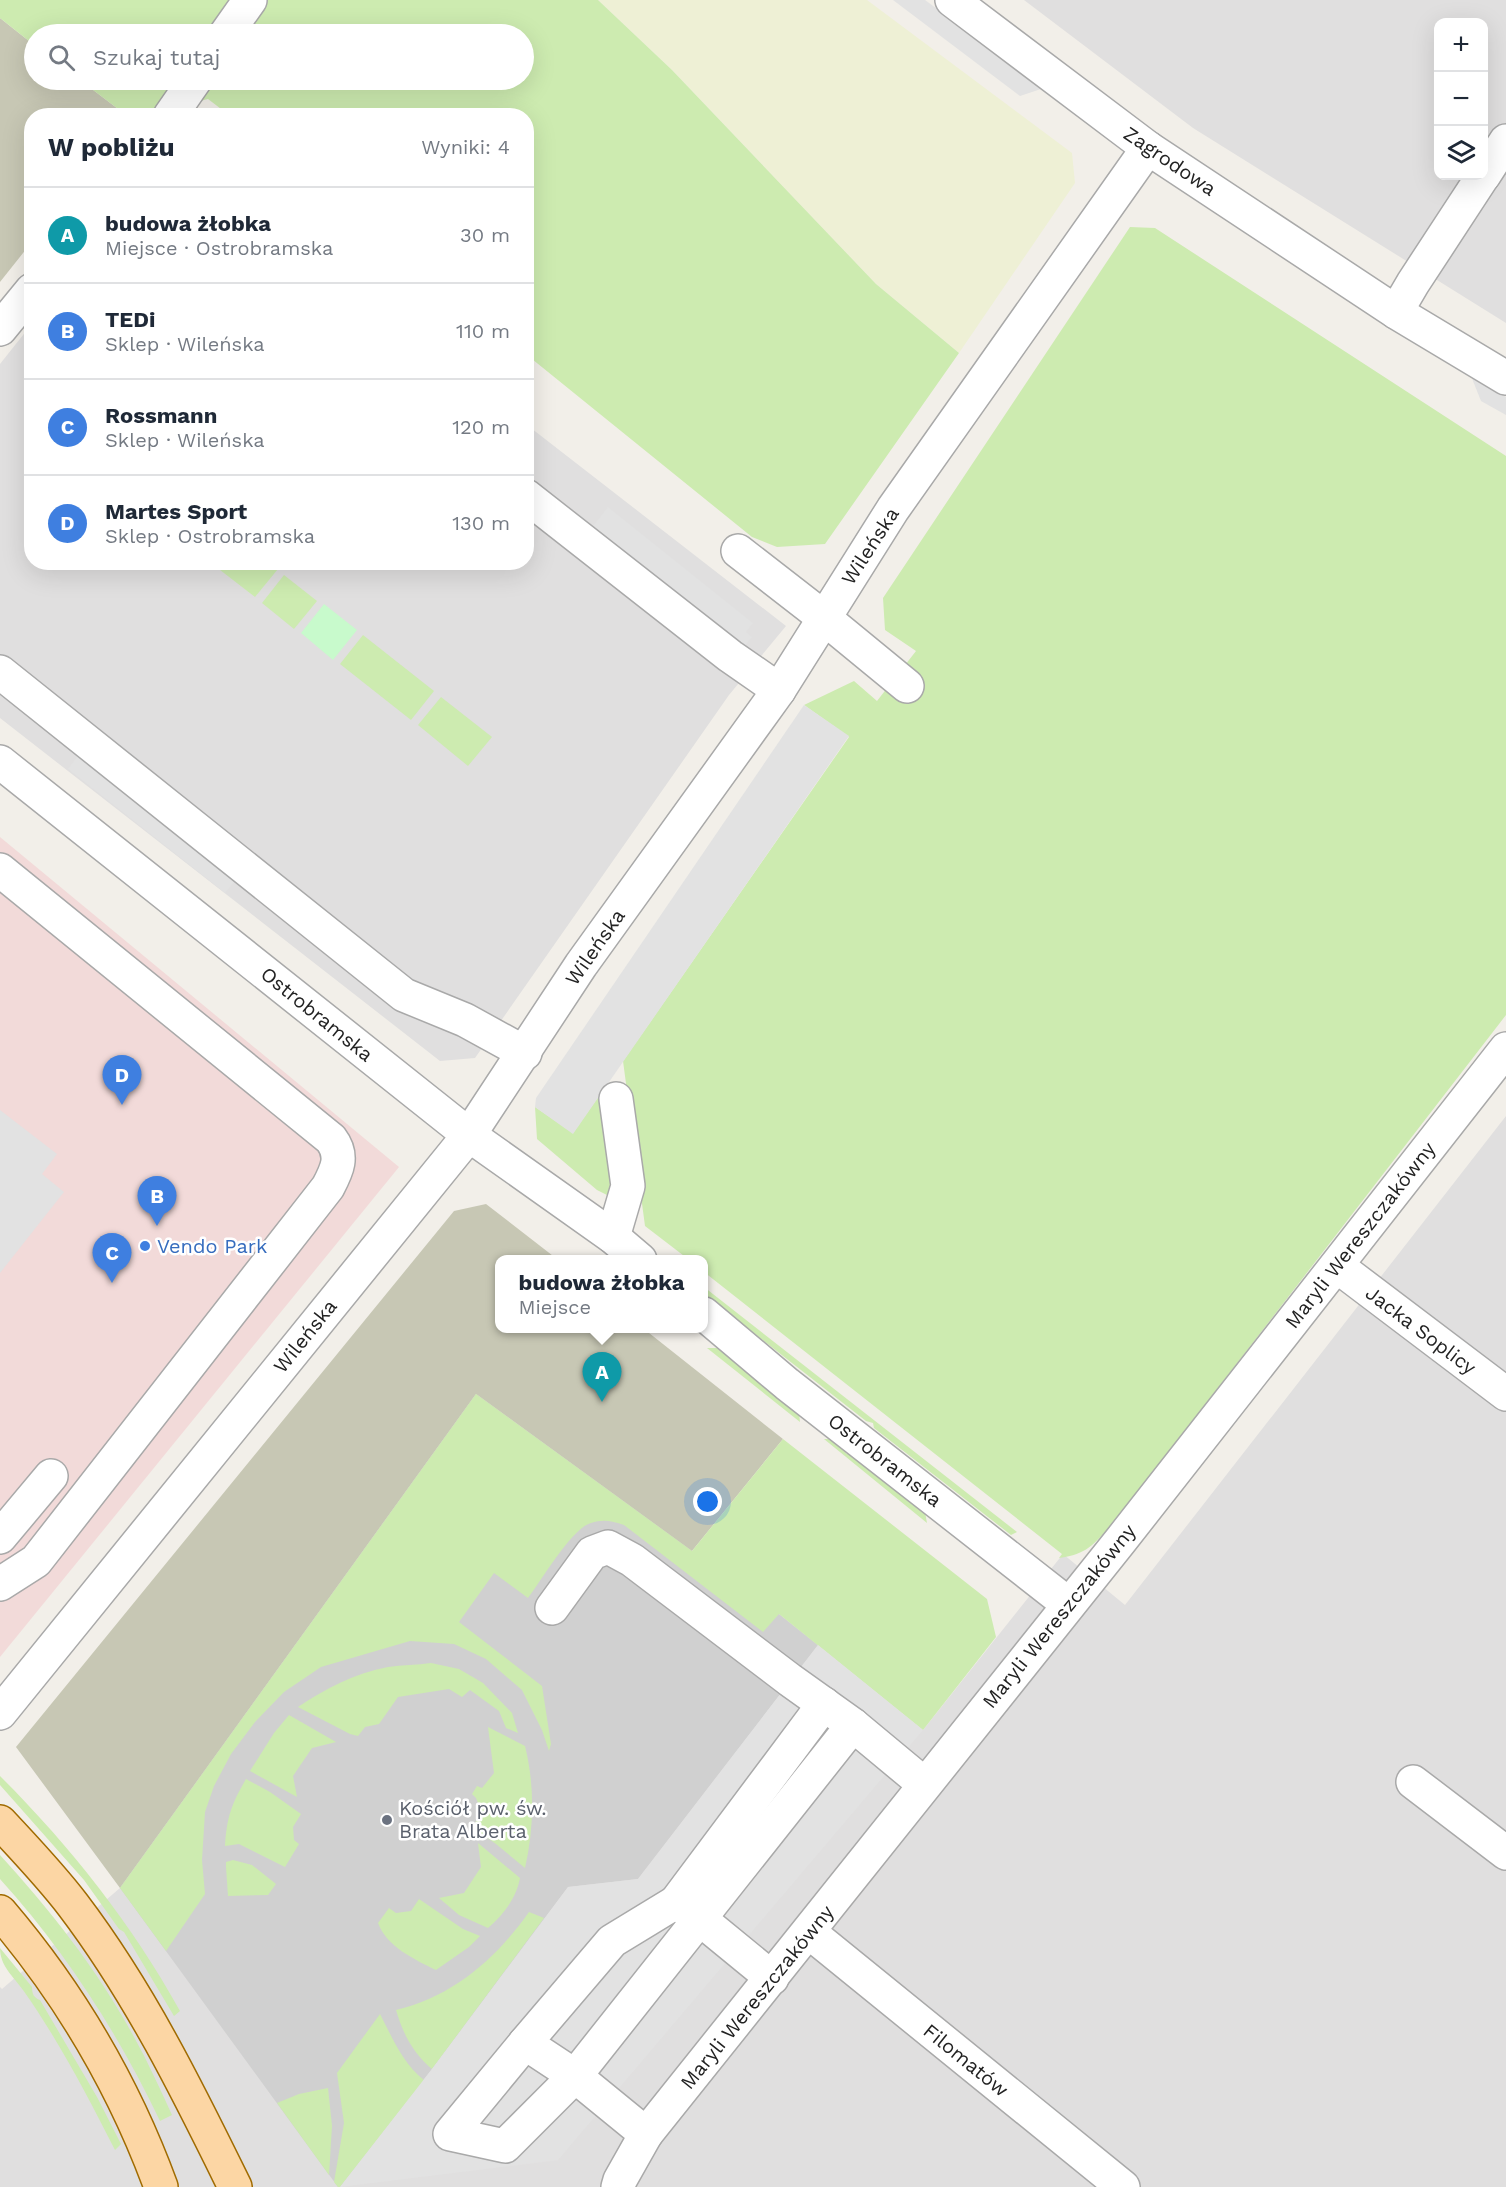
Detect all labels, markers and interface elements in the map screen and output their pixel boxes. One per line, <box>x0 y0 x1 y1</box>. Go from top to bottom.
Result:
map controls <box>1434 18 1488 180</box>
button: + <box>1434 18 1488 72</box>
search box <box>24 24 534 90</box>
icon: search <box>45 41 78 74</box>
text: Szukaj tutaj <box>93 45 220 70</box>
button: − <box>1434 72 1488 126</box>
street label: Zagrodowa <box>1119 121 1221 201</box>
button: layers <box>1434 126 1488 180</box>
text: W pobliżu <box>48 132 175 162</box>
text: Wyniki: 4 <box>421 135 510 159</box>
text: budowa żłobka <box>105 211 271 236</box>
text: A <box>61 223 74 247</box>
text: 30 m <box>460 223 510 247</box>
text: Miejsce · Ostrobramska <box>105 236 333 260</box>
text: TEDi <box>105 307 155 332</box>
text: B <box>61 319 74 343</box>
text: 110 m <box>456 319 510 343</box>
text: Sklep · Wileńska <box>105 332 265 356</box>
text: Rossmann <box>105 403 217 428</box>
text: C <box>61 415 74 439</box>
text: 120 m <box>452 415 510 439</box>
text: Sklep · Wileńska <box>105 428 265 452</box>
text: Martes Sport <box>105 499 247 524</box>
street label: Wileńska <box>836 503 904 589</box>
text: D <box>60 511 75 535</box>
text: 130 m <box>452 511 510 535</box>
text: Sklep · Ostrobramska <box>105 524 315 548</box>
street label: Wileńska <box>560 904 630 990</box>
street label: Ostrobramska <box>256 961 378 1067</box>
pin: D <box>102 1056 142 1105</box>
street label: Maryli Wereszczakówny <box>1280 1136 1441 1333</box>
pin: B <box>138 1176 176 1226</box>
pin: C <box>92 1234 132 1283</box>
place label: Vendo Park <box>157 1234 267 1258</box>
marker: Vendo Park <box>138 1239 152 1253</box>
popup <box>495 1255 708 1333</box>
text: budowa żłobka <box>518 1270 685 1295</box>
street label: Jacka Soplicy <box>1361 1281 1482 1380</box>
street label: Wileńska <box>268 1294 342 1378</box>
text: Miejsce <box>518 1295 591 1319</box>
pin: A <box>582 1352 622 1402</box>
street label: Ostrobramska <box>823 1408 947 1512</box>
your location <box>693 1487 722 1516</box>
street label: Maryli Wereszczakówny <box>977 1519 1141 1713</box>
place label: Kościół pw. św. Brata Alberta <box>399 1796 546 1843</box>
marker: Kościół pw. św. Brata Alberta <box>380 1813 394 1827</box>
street label: Maryli Wereszczakówny <box>675 1900 839 2094</box>
street label: Filomatów <box>919 2018 1014 2102</box>

